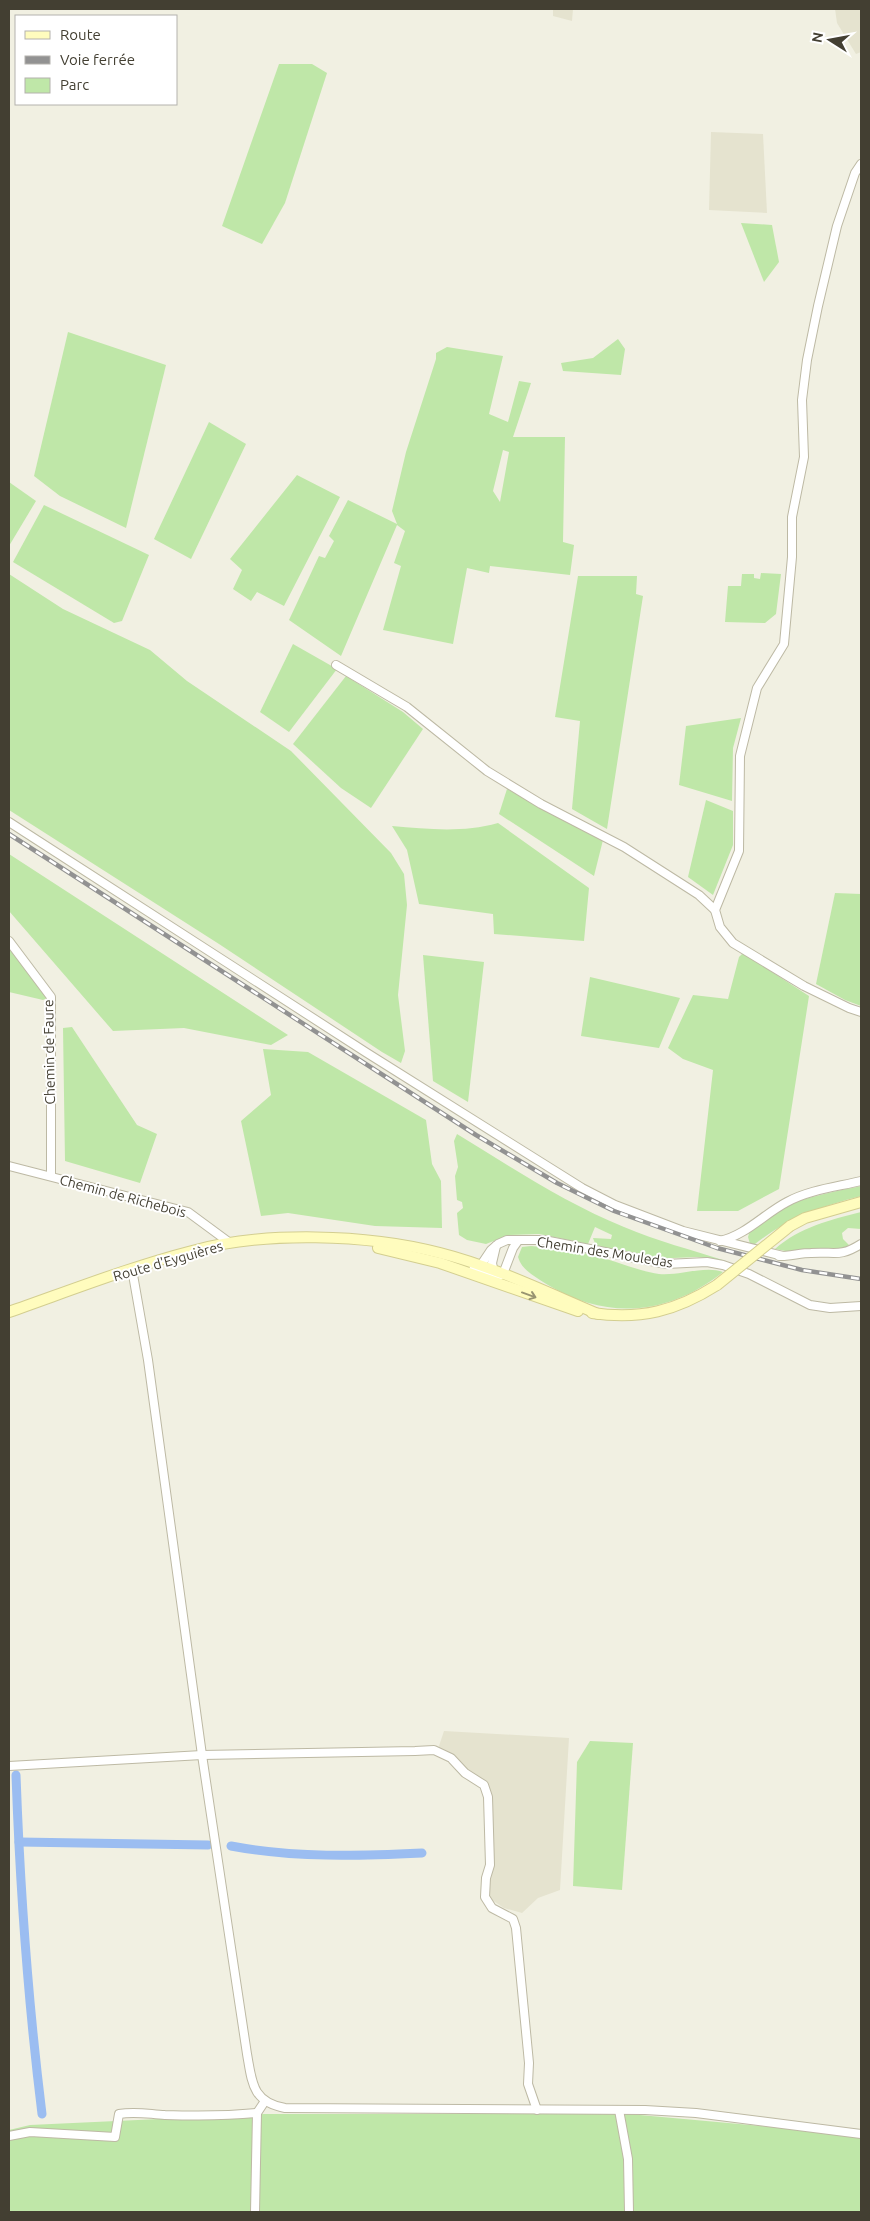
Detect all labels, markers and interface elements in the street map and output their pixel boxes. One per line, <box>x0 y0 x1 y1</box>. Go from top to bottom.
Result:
legend <box>15 15 178 105</box>
north arrow <box>805 15 855 65</box>
text: Route <box>60 26 101 43</box>
text: N <box>808 31 826 44</box>
text: Voie ferrée <box>60 51 135 68</box>
text: Parc <box>60 76 89 93</box>
street label: Chemin de Faure <box>40 999 58 1105</box>
street label: Chemin de Richebois <box>58 1171 188 1221</box>
street label: Chemin des Mouledas <box>536 1233 674 1271</box>
street label: Route d'Eyguières <box>111 1238 225 1284</box>
one-way arrow <box>521 1291 537 1300</box>

